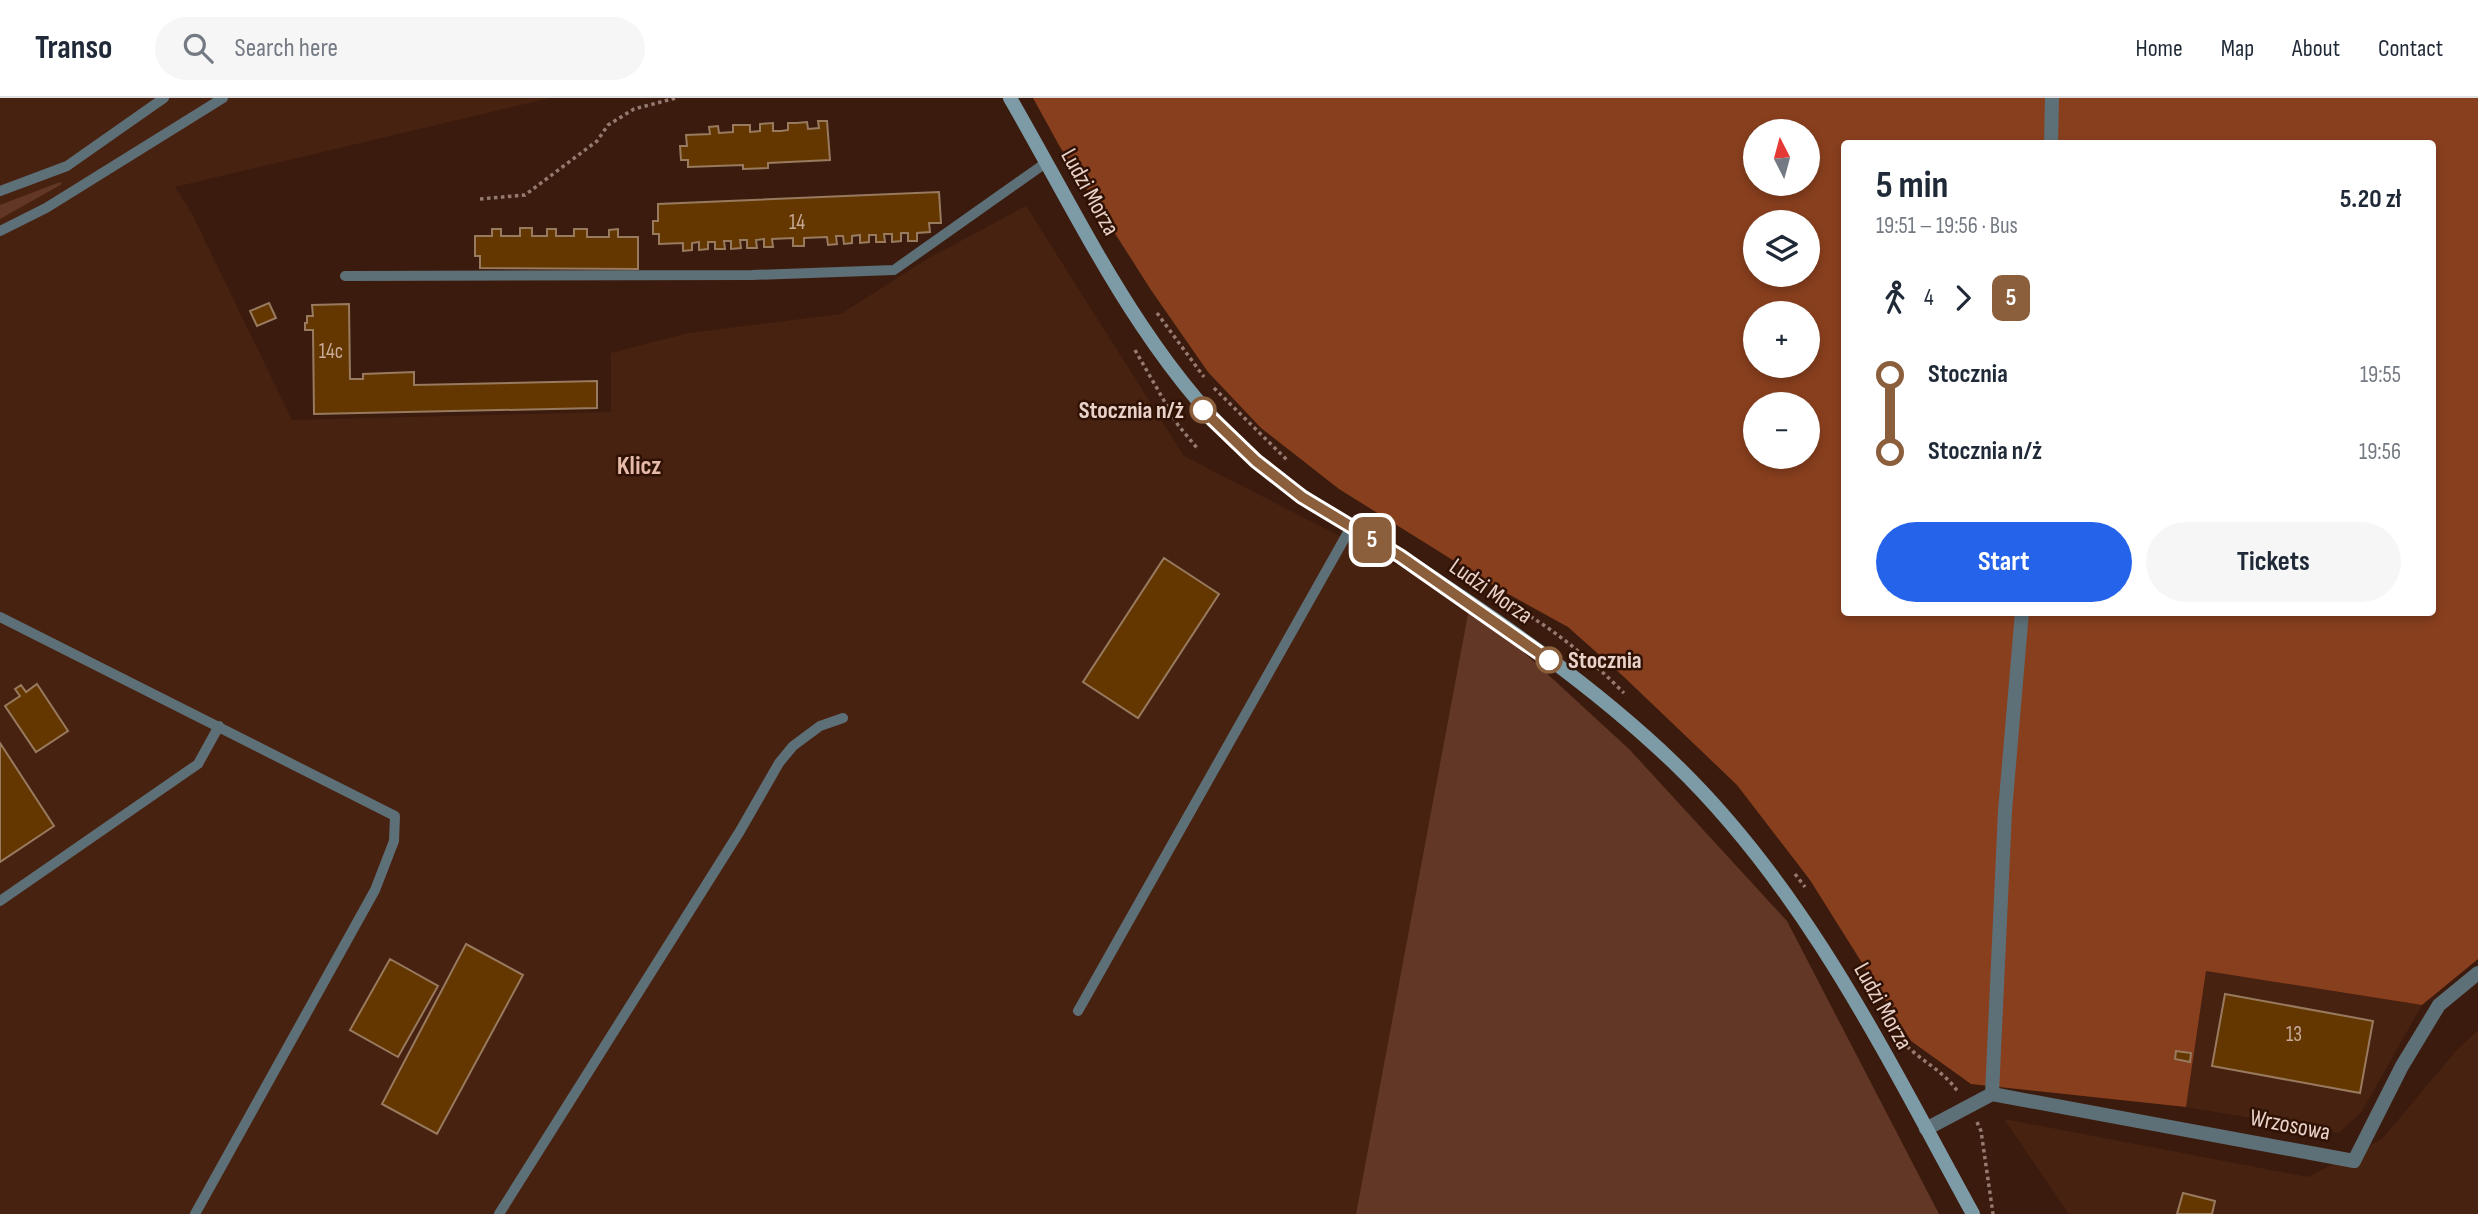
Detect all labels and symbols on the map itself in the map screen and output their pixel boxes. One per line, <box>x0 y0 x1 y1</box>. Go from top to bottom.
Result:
north arrow <box>1743 119 1820 196</box>
street label: Ludzi Morza <box>1054 144 1126 240</box>
house number: 14 <box>789 210 805 235</box>
house number: 14c <box>319 339 343 364</box>
place label: Stocznia n/ż <box>1079 396 1184 425</box>
marker: Stocznia n/ż <box>1190 397 1216 423</box>
district label: Klicz <box>617 451 661 482</box>
line badge: 5 <box>1349 517 1395 563</box>
street label: Ludzi Morza <box>1444 552 1538 630</box>
place label: Stocznia <box>1568 646 1642 675</box>
marker: Stocznia <box>1536 647 1562 673</box>
street label: Ludzi Morza <box>1847 958 1919 1054</box>
house number: 13 <box>2286 1022 2302 1047</box>
street label: Wrzosowa <box>2247 1103 2333 1147</box>

